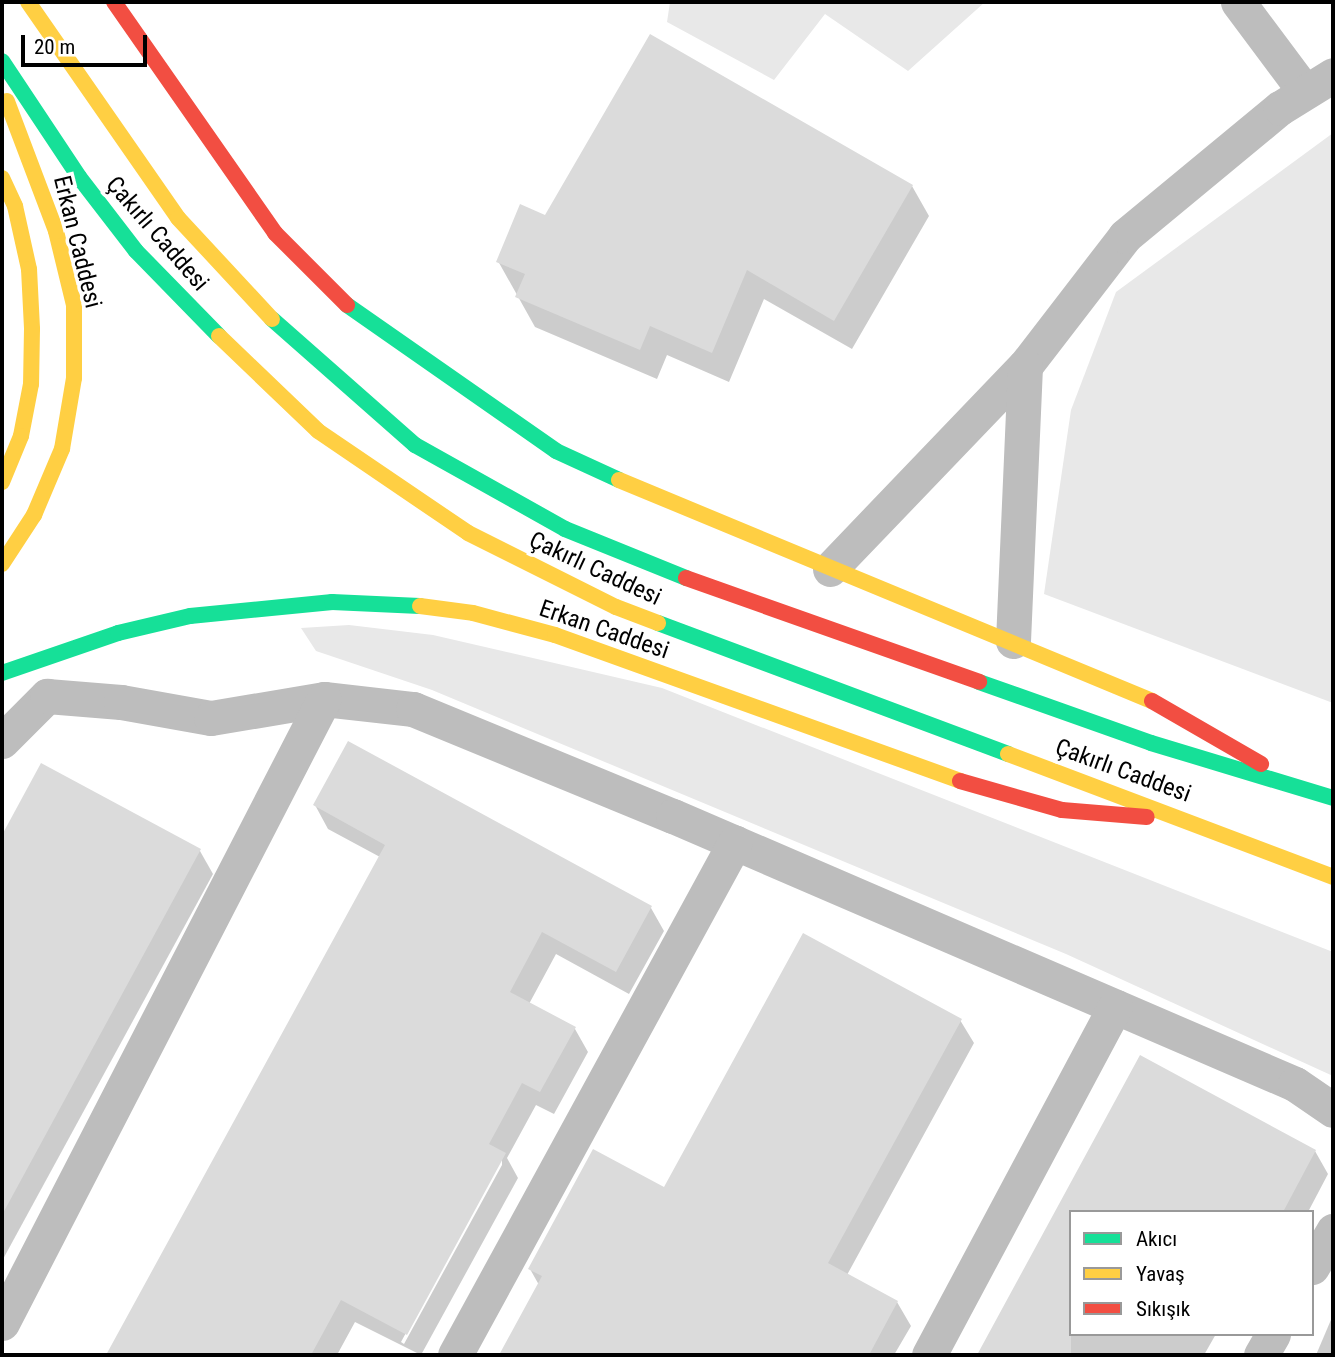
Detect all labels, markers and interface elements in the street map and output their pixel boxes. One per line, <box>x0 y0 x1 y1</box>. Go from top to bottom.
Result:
scale bar <box>24 21 150 65</box>
text: 20 m <box>34 35 75 59</box>
street label: Çakırlı Caddesi <box>99 171 215 297</box>
street label: Erkan Caddesi <box>47 173 107 311</box>
street label: Çakırlı Caddesi <box>524 526 666 612</box>
street label: Erkan Caddesi <box>535 594 673 666</box>
street label: Çakırlı Caddesi <box>1051 733 1195 809</box>
legend <box>1069 1210 1314 1336</box>
text: Akıcı <box>1136 1227 1177 1251</box>
text: Yavaş <box>1136 1262 1185 1286</box>
text: Sıkışık <box>1136 1297 1190 1321</box>

